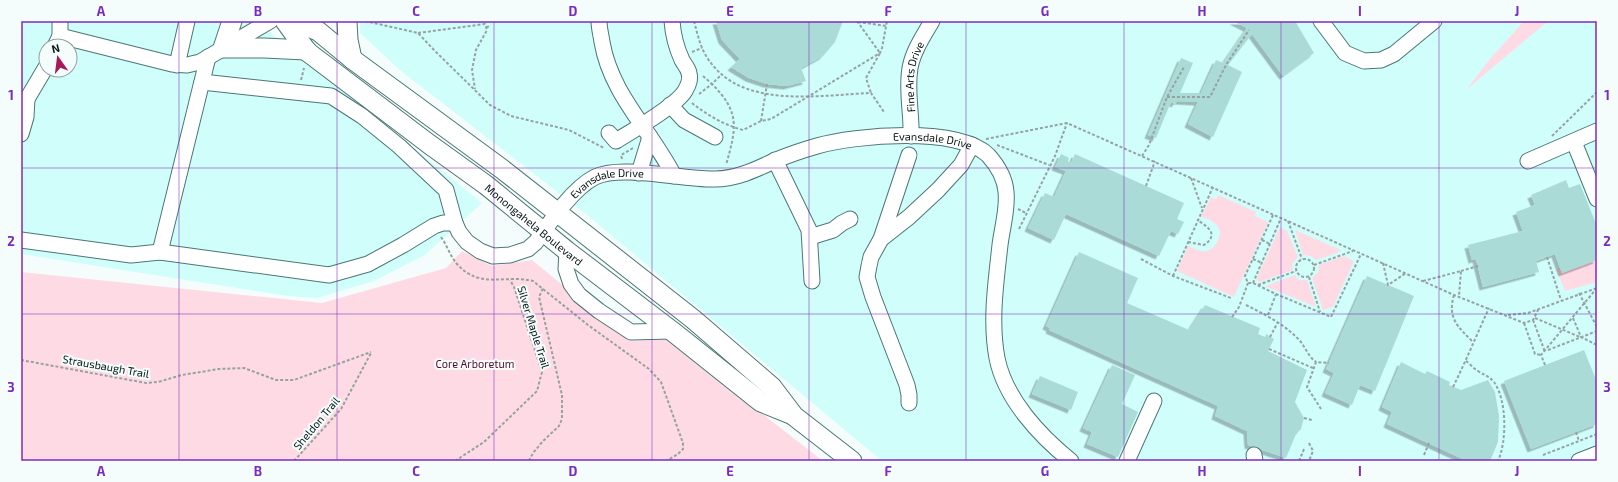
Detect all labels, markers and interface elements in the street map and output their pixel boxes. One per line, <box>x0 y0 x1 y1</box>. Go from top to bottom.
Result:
text: A <box>97 3 106 19</box>
text: B <box>254 3 262 19</box>
text: C <box>412 3 420 19</box>
text: D <box>569 3 578 19</box>
text: E <box>726 3 734 19</box>
text: F <box>884 3 892 19</box>
text: G <box>1041 3 1049 19</box>
text: H <box>1198 3 1207 19</box>
text: I <box>1358 3 1362 19</box>
text: J <box>1515 3 1519 19</box>
north arrow <box>38 38 78 78</box>
street label: Fine Arts Drive <box>902 39 926 113</box>
text: N <box>50 41 61 55</box>
text: 1 <box>8 87 14 103</box>
text: 1 <box>1604 87 1610 103</box>
street label: Evansdale Drive <box>893 129 974 151</box>
street label: Evansdale Drive <box>567 165 644 201</box>
street label: Monongahela Boulevard <box>483 181 586 268</box>
text: 2 <box>7 233 15 249</box>
text: 2 <box>1603 233 1611 249</box>
street label: Silver Maple Trail <box>515 284 553 370</box>
street label: Strausbaugh Trail <box>62 352 151 380</box>
park label: Core Arboretum <box>436 357 514 370</box>
text: 3 <box>7 379 15 395</box>
text: 3 <box>1603 379 1611 395</box>
street label: Sheldon Trail <box>290 393 342 452</box>
text: A <box>97 463 106 479</box>
text: B <box>254 463 262 479</box>
text: C <box>412 463 420 479</box>
text: D <box>569 463 578 479</box>
text: E <box>726 463 734 479</box>
text: F <box>884 463 892 479</box>
text: G <box>1041 463 1049 479</box>
text: H <box>1198 463 1207 479</box>
text: I <box>1358 463 1362 479</box>
text: J <box>1515 463 1519 479</box>

